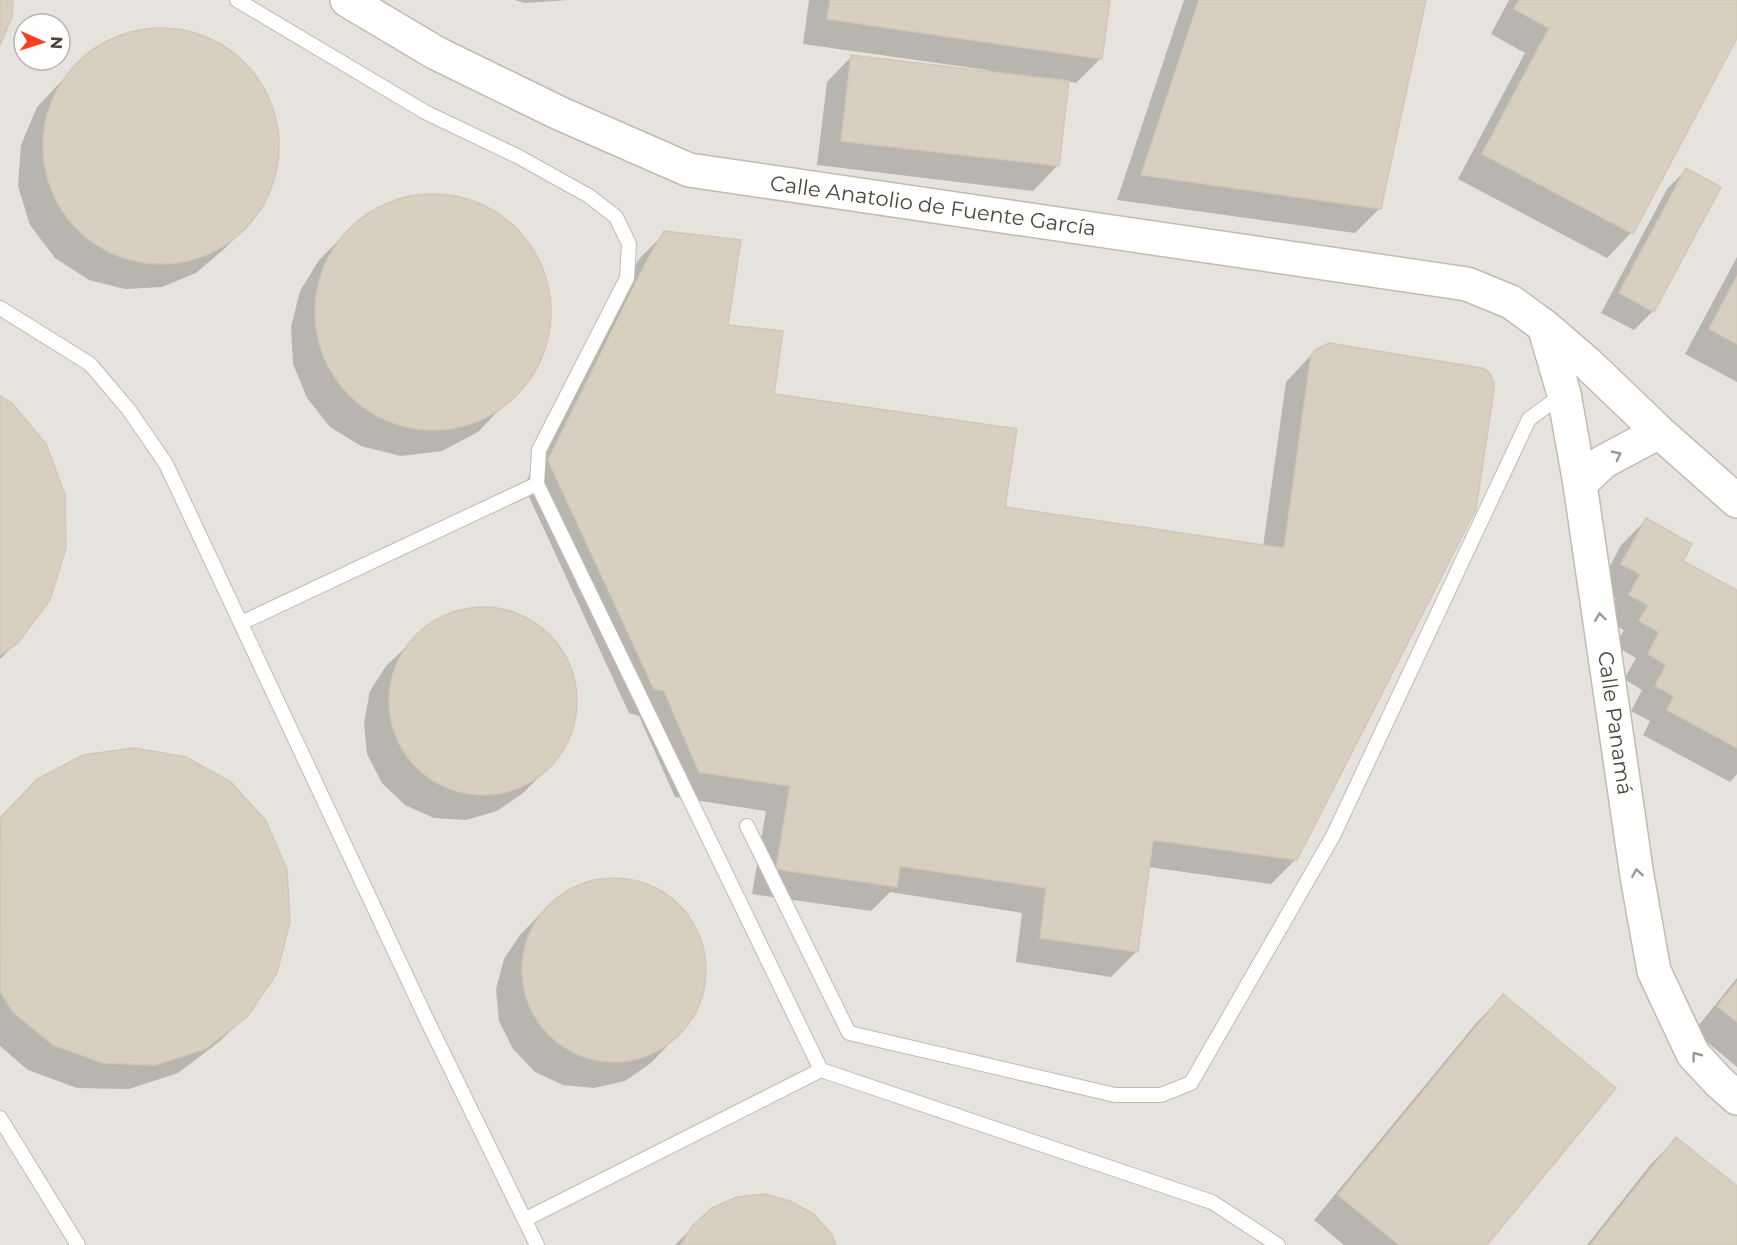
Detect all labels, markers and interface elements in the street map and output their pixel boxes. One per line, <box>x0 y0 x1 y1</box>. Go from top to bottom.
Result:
north arrow <box>12 12 72 72</box>
text: N <box>47 36 66 50</box>
street label: Calle Anatolio de Fuente García <box>769 170 1098 241</box>
one-way arrow <box>1611 451 1621 462</box>
one-way arrow <box>1594 613 1606 622</box>
street label: Calle Panamá <box>1593 649 1638 796</box>
one-way arrow <box>1631 868 1644 878</box>
one-way arrow <box>1692 1052 1703 1063</box>

